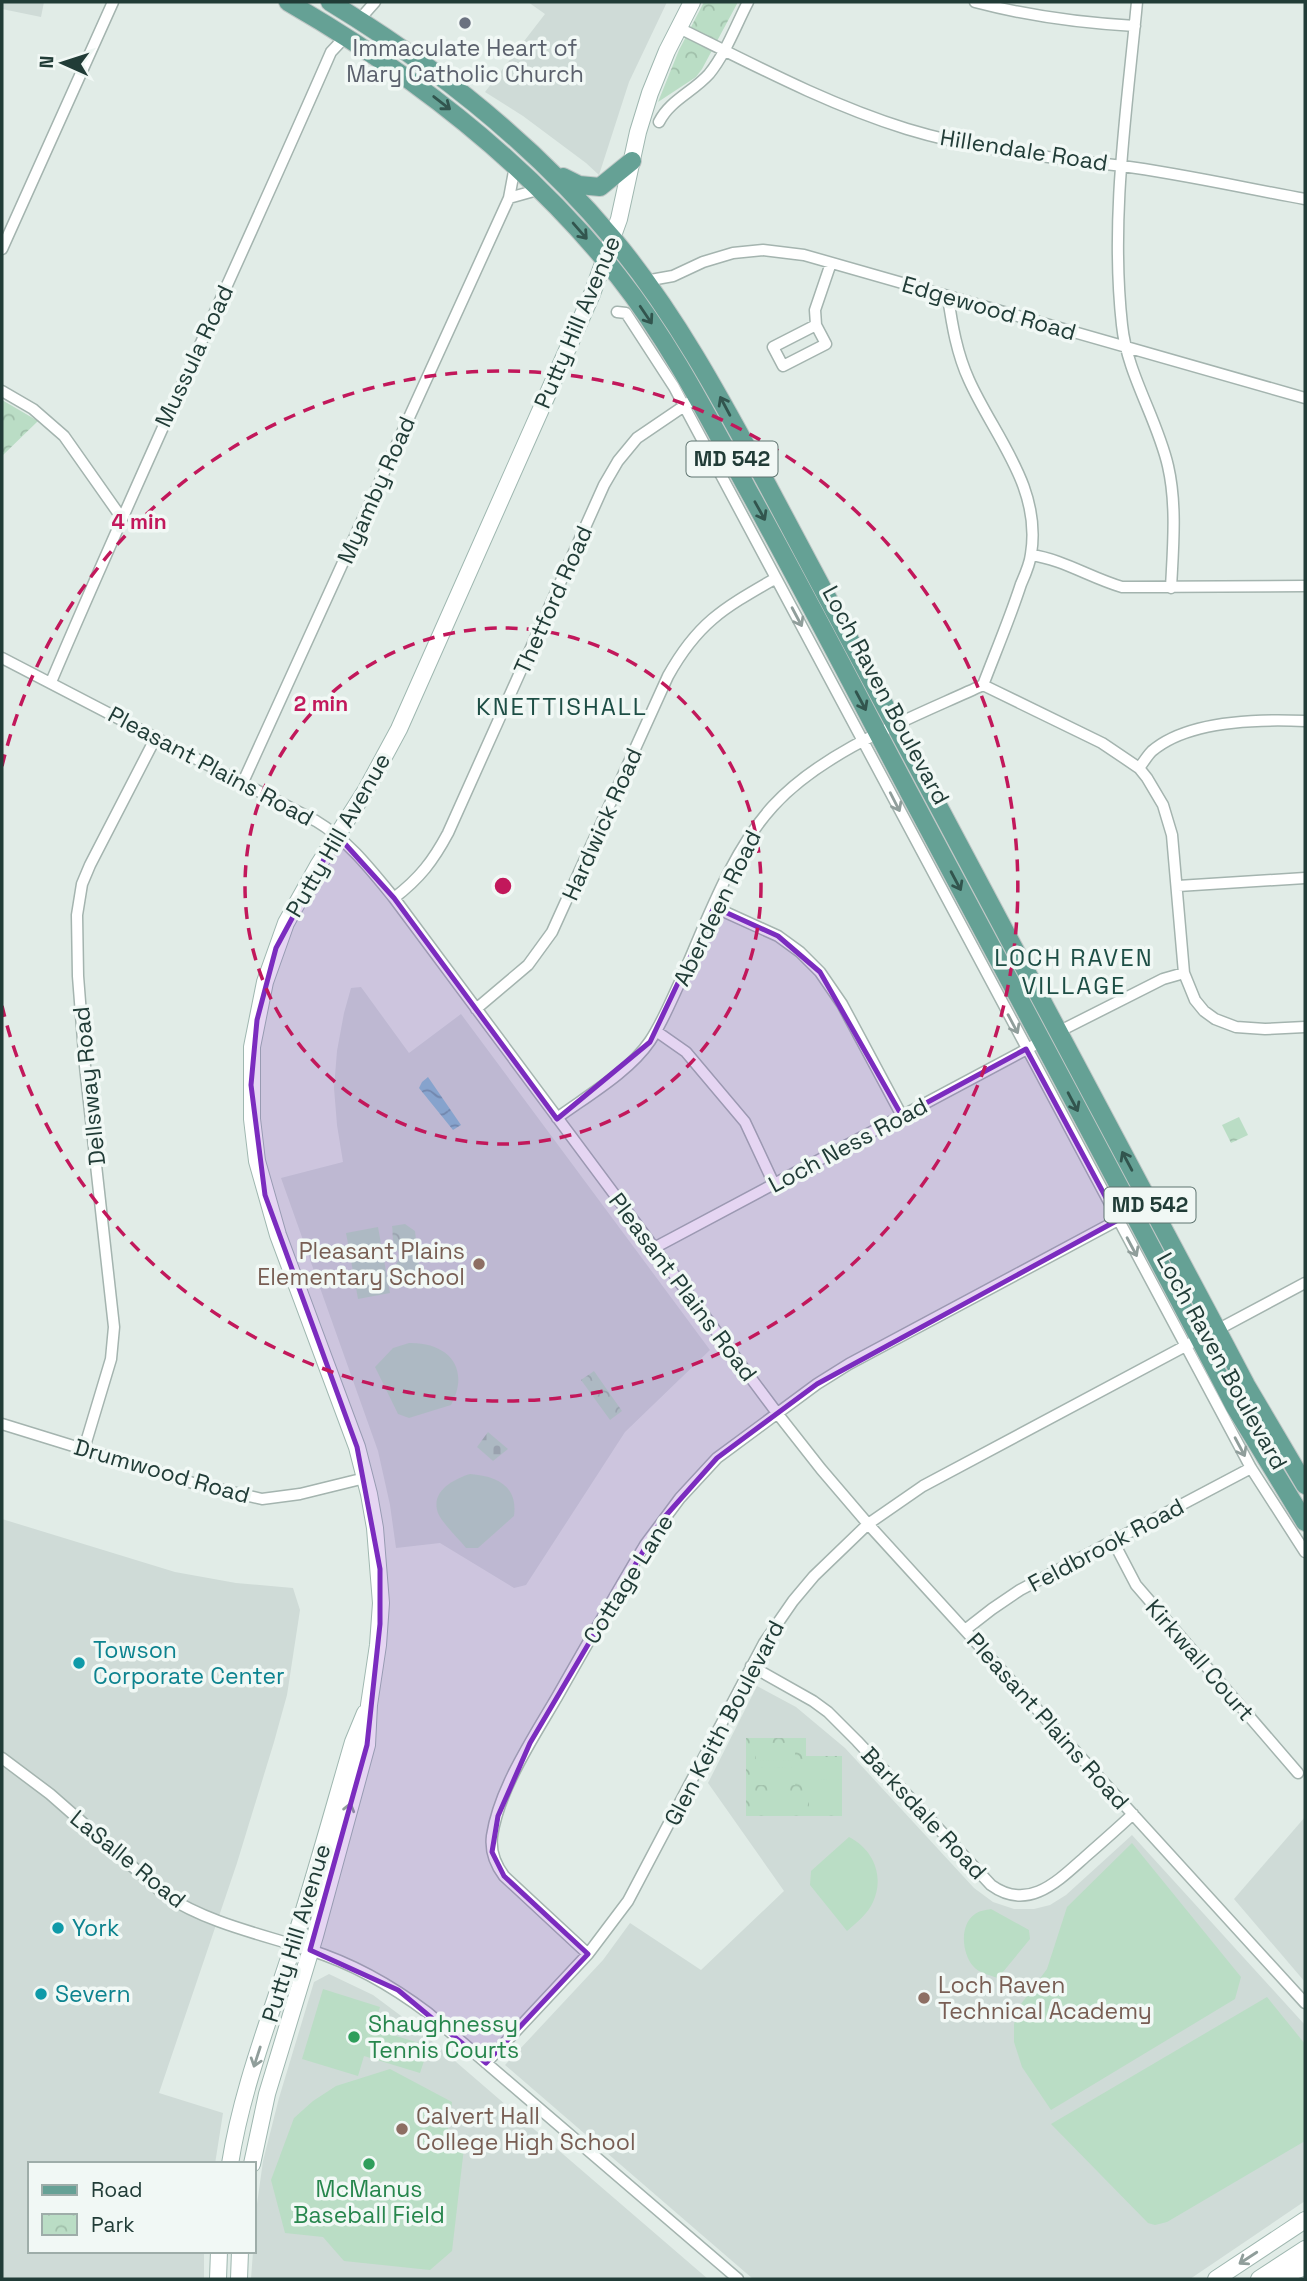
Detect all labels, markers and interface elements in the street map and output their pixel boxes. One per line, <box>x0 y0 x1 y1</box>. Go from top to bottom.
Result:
marker: Immaculate Heart of Mary Catholic Church <box>457 15 473 31</box>
north arrow <box>28 28 98 98</box>
place label: Immaculate Heart of Mary Catholic Church <box>346 33 584 89</box>
text: N <box>34 55 59 69</box>
one-way arrow <box>432 95 450 110</box>
street label: Hillendale Road <box>938 122 1110 178</box>
one-way arrow <box>572 222 588 240</box>
street label: Putty Hill Avenue <box>527 231 627 413</box>
street label: Edgewood Road <box>898 269 1080 347</box>
street label: Mussula Road <box>148 280 240 432</box>
one-way arrow <box>639 305 653 324</box>
one-way arrow <box>718 397 732 417</box>
street label: Myamby Road <box>330 412 422 568</box>
road number: MD 542 <box>686 442 778 476</box>
one-way arrow <box>753 501 767 521</box>
text: 4 min <box>111 508 167 535</box>
street label: Thetford Road <box>507 521 599 679</box>
street label: Loch Raven Boulevard <box>816 580 956 810</box>
one-way arrow <box>791 606 805 627</box>
text: 2 min <box>294 690 348 717</box>
one-way arrow <box>855 690 868 711</box>
district label: KNETTISHALL <box>476 691 648 722</box>
street label: Pleasant Plains Road <box>103 699 319 833</box>
street label: Hardwick Road <box>555 743 649 905</box>
street label: Putty Hill Avenue <box>279 748 397 922</box>
one-way arrow <box>889 791 903 812</box>
street label: Aberdeen Road <box>666 825 768 991</box>
one-way arrow <box>950 870 964 891</box>
centre of rings <box>491 874 515 898</box>
district label: LOCH RAVEN VILLAGE <box>994 942 1154 1001</box>
street label: Dellsway Road <box>66 1005 112 1167</box>
one-way arrow <box>1006 1014 1020 1034</box>
street label: Loch Ness Road <box>763 1090 933 1200</box>
one-way arrow <box>1067 1091 1081 1111</box>
one-way arrow <box>1119 1152 1133 1172</box>
street label: Pleasant Plains Road <box>602 1187 764 1387</box>
road number: MD 542 <box>1104 1188 1196 1222</box>
place label: Pleasant Plains Elementary School <box>257 1236 465 1292</box>
one-way arrow <box>1126 1236 1139 1257</box>
street label: Loch Raven Boulevard <box>1150 1247 1294 1475</box>
marker: Pleasant Plains Elementary School <box>471 1256 487 1272</box>
street label: Drumwood Road <box>71 1432 253 1510</box>
one-way arrow <box>1234 1436 1247 1457</box>
street label: Feldbrook Road <box>1023 1491 1189 1599</box>
street label: Cottage Lane <box>576 1508 680 1650</box>
street label: Kirkwall Court <box>1139 1593 1261 1727</box>
street label: Glen Keith Boulevard <box>657 1615 791 1831</box>
street label: Pleasant Plains Road <box>960 1626 1136 1816</box>
place label: Towson Corporate Center <box>93 1635 285 1691</box>
marker: Towson Corporate Center <box>71 1655 87 1671</box>
street label: Barksdale Road <box>855 1740 993 1886</box>
one-way arrow <box>343 1802 356 1824</box>
street label: LaSalle Road <box>64 1803 192 1915</box>
street label: Putty Hill Avenue <box>255 1840 337 2026</box>
place label: York <box>72 1913 119 1943</box>
marker: York <box>50 1920 66 1936</box>
place label: Loch Raven Technical Academy <box>938 1970 1152 2026</box>
place label: Severn <box>55 1979 131 2009</box>
marker: Severn <box>33 1986 49 2002</box>
marker: Loch Raven Technical Academy <box>916 1990 932 2006</box>
place label: Shaughnessy Tennis Courts <box>368 2009 519 2065</box>
marker: Shaughnessy Tennis Courts <box>346 2029 362 2045</box>
one-way arrow <box>250 2045 263 2067</box>
place label: Calvert Hall College High School <box>416 2101 636 2157</box>
marker: Calvert Hall College High School <box>394 2121 410 2137</box>
marker: McManus Baseball Field <box>361 2156 377 2172</box>
legend <box>28 2162 256 2253</box>
place label: McManus Baseball Field <box>293 2174 445 2230</box>
text: Road <box>91 2176 143 2203</box>
text: Park <box>91 2211 135 2238</box>
one-way arrow <box>1239 2251 1258 2266</box>

